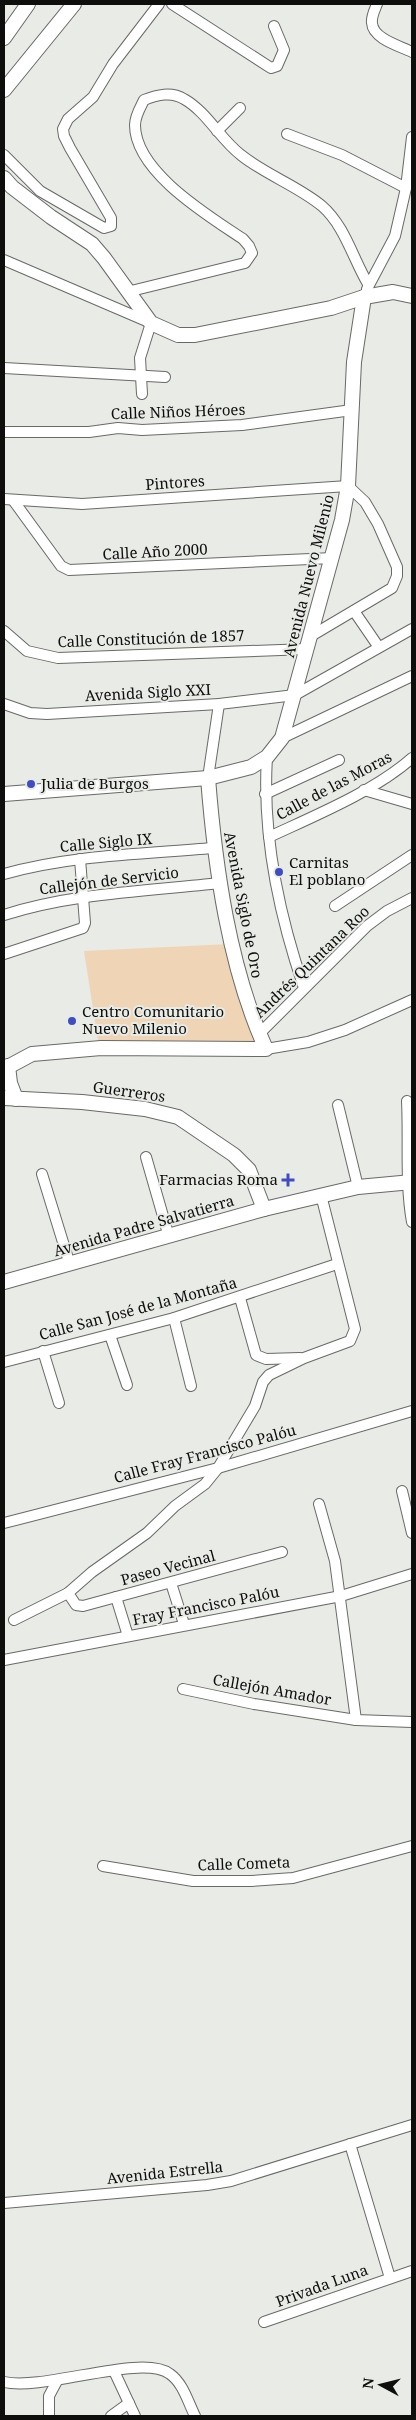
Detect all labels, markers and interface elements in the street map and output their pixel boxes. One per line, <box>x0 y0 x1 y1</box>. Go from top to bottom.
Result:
street label: Calle Niños Héroes <box>110 399 246 423</box>
street label: Pintores <box>145 470 205 494</box>
street label: Avenida Nuevo Milenio <box>278 492 338 659</box>
street label: Calle Año 2000 <box>102 538 208 564</box>
street label: Calle Constitución de 1857 <box>57 625 245 651</box>
street label: Avenida Siglo XXI <box>85 679 211 705</box>
street label: Calle de las Moras <box>272 746 395 824</box>
place label: Julia de Burgos <box>40 773 149 793</box>
marker: Julia de Burgos <box>25 778 37 790</box>
street label: Calle Siglo IX <box>59 828 153 856</box>
street label: Avenida Siglo de Oro <box>220 830 268 980</box>
place label: Carnitas El poblano <box>289 852 365 889</box>
street label: Callejón de Servicio <box>38 862 180 898</box>
marker: Carnitas El poblano <box>273 866 285 878</box>
street label: Andrés Quintana Roo <box>249 901 373 1022</box>
place label: Centro Comunitario Nuevo Milenio <box>82 1001 224 1038</box>
marker: Centro Comunitario Nuevo Milenio <box>66 1015 78 1027</box>
street label: Guerreros <box>92 1076 167 1106</box>
place label: Farmacias Roma <box>159 1169 278 1189</box>
marker: Farmacias Roma <box>282 1174 294 1186</box>
street label: Avenida Padre Salvatierra <box>51 1190 236 1260</box>
street label: Calle San José de la Montaña <box>37 1272 239 1344</box>
street label: Calle Fray Francisco Palóu <box>111 1419 299 1487</box>
street label: Paseo Vecinal <box>118 1545 218 1589</box>
street label: Fray Francisco Palóu <box>131 1581 281 1629</box>
street label: Callejón Amador <box>211 1669 333 1709</box>
street label: Calle Cometa <box>197 1851 291 1875</box>
street label: Avenida Estrella <box>106 2156 224 2188</box>
street label: Privada Luna <box>273 2259 370 2311</box>
north arrow <box>356 2360 406 2410</box>
text: N <box>357 2377 378 2390</box>

